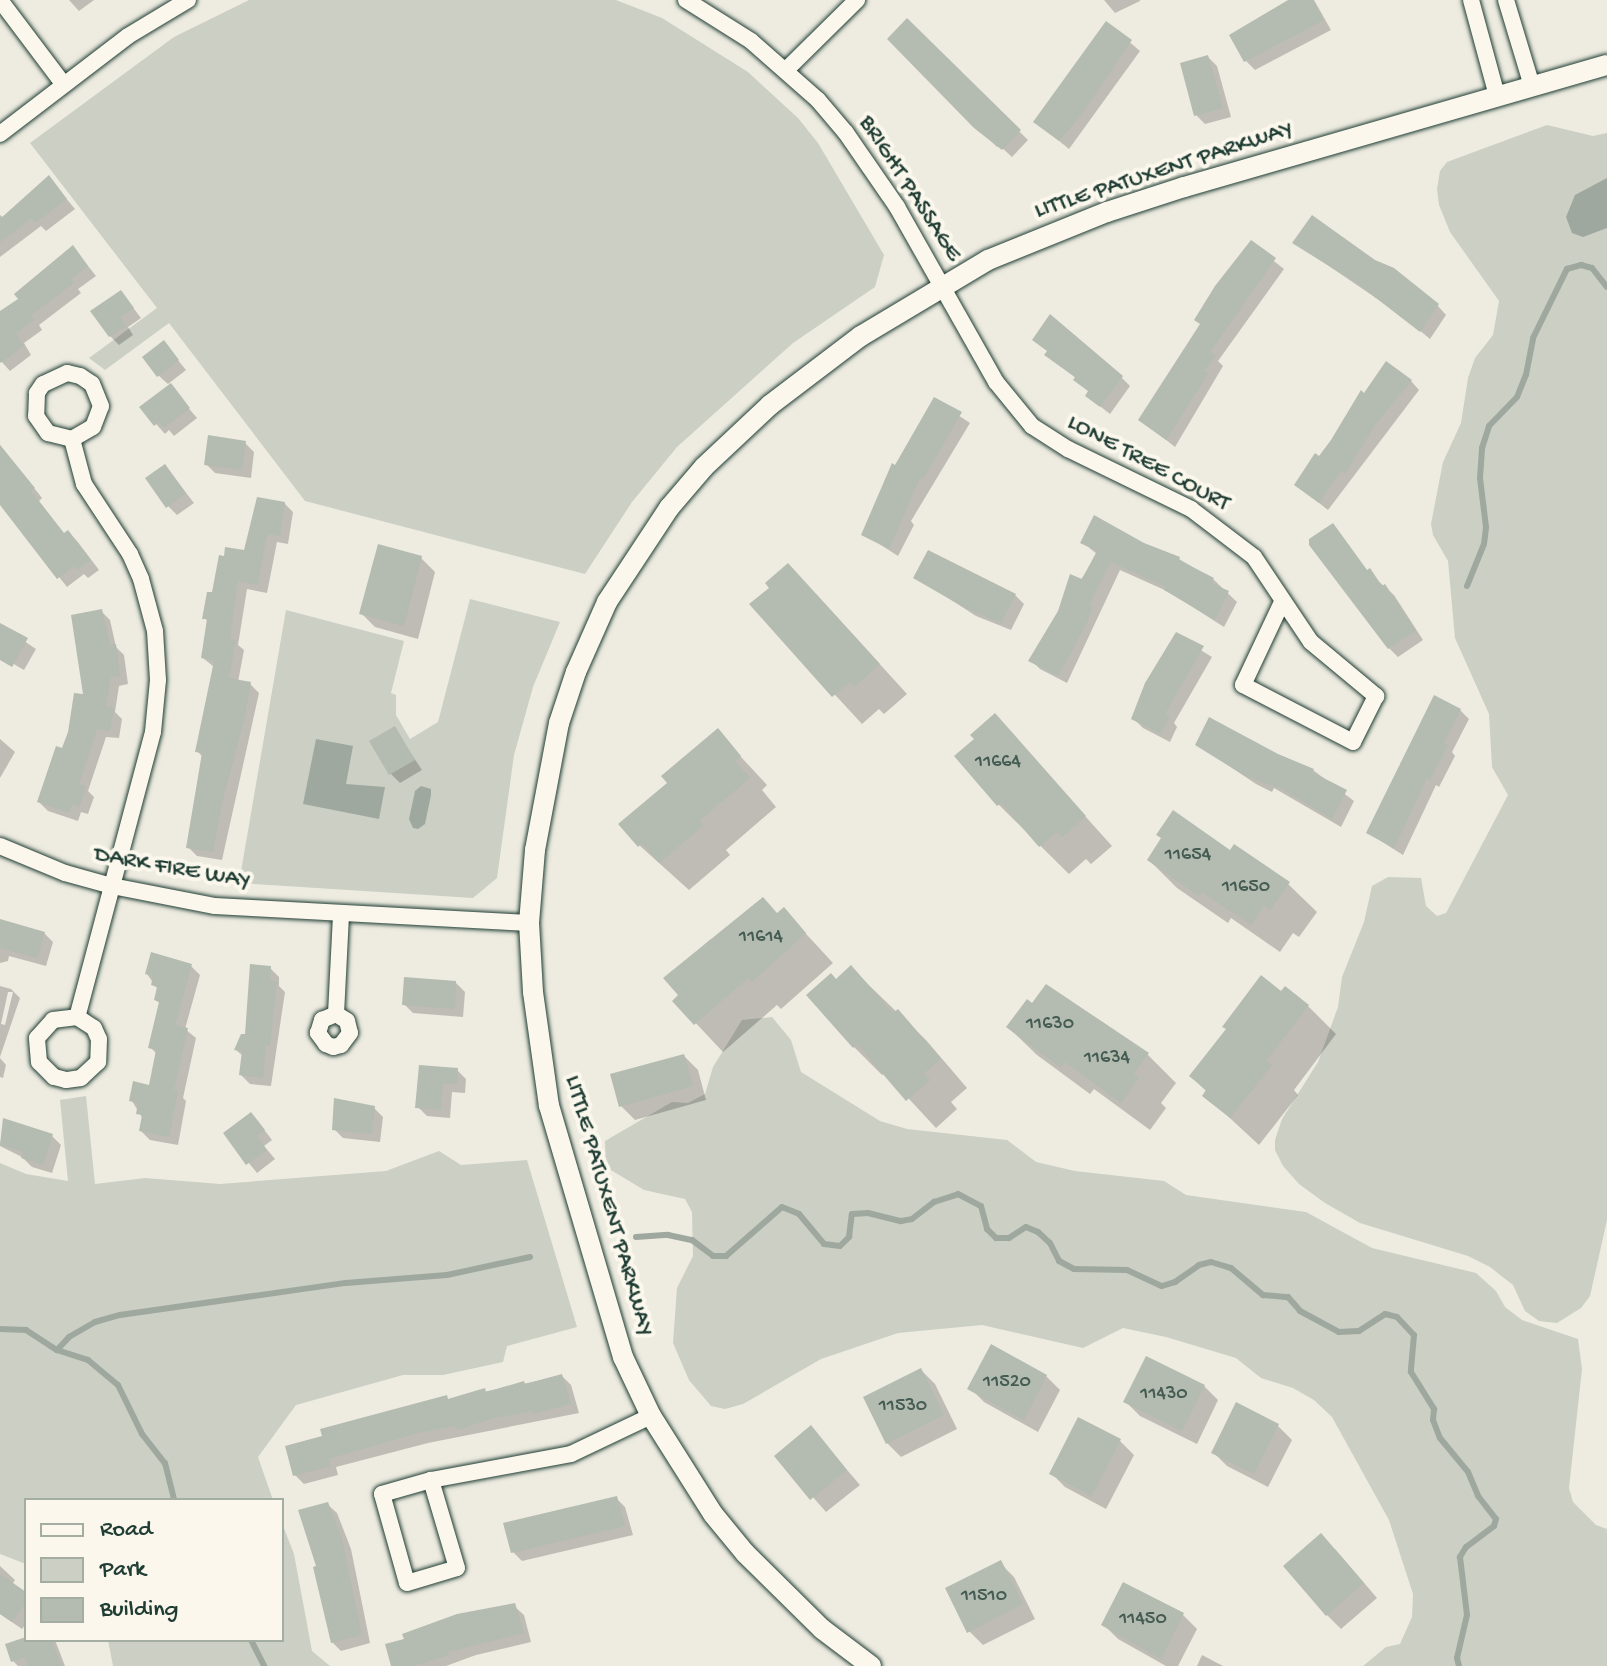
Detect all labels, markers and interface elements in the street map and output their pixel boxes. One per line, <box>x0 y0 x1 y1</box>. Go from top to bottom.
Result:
street label: BRIGHT PASSAGE <box>851 111 967 267</box>
street label: LITTLE PATUXENT PARKWAY <box>1031 116 1297 226</box>
street label: LONE TREE COURT <box>1062 409 1234 519</box>
house number: 11664 <box>975 750 1021 774</box>
street label: DARK FIRE WAY <box>92 841 252 897</box>
house number: 11654 <box>1165 843 1211 867</box>
house number: 11650 <box>1222 875 1270 899</box>
house number: 11614 <box>739 925 783 949</box>
house number: 11630 <box>1026 1012 1074 1036</box>
house number: 11634 <box>1084 1046 1130 1070</box>
street label: LITTLE PATUXENT PARKWAY <box>557 1072 659 1340</box>
house number: 11520 <box>983 1370 1031 1394</box>
house number: 11430 <box>1140 1382 1188 1406</box>
house number: 11530 <box>879 1394 927 1418</box>
legend <box>24 1498 284 1642</box>
text: Road <box>100 1516 152 1545</box>
text: Park <box>100 1556 146 1585</box>
house number: 11510 <box>961 1584 1007 1608</box>
text: Building <box>100 1596 178 1625</box>
house number: 11450 <box>1119 1607 1167 1631</box>

